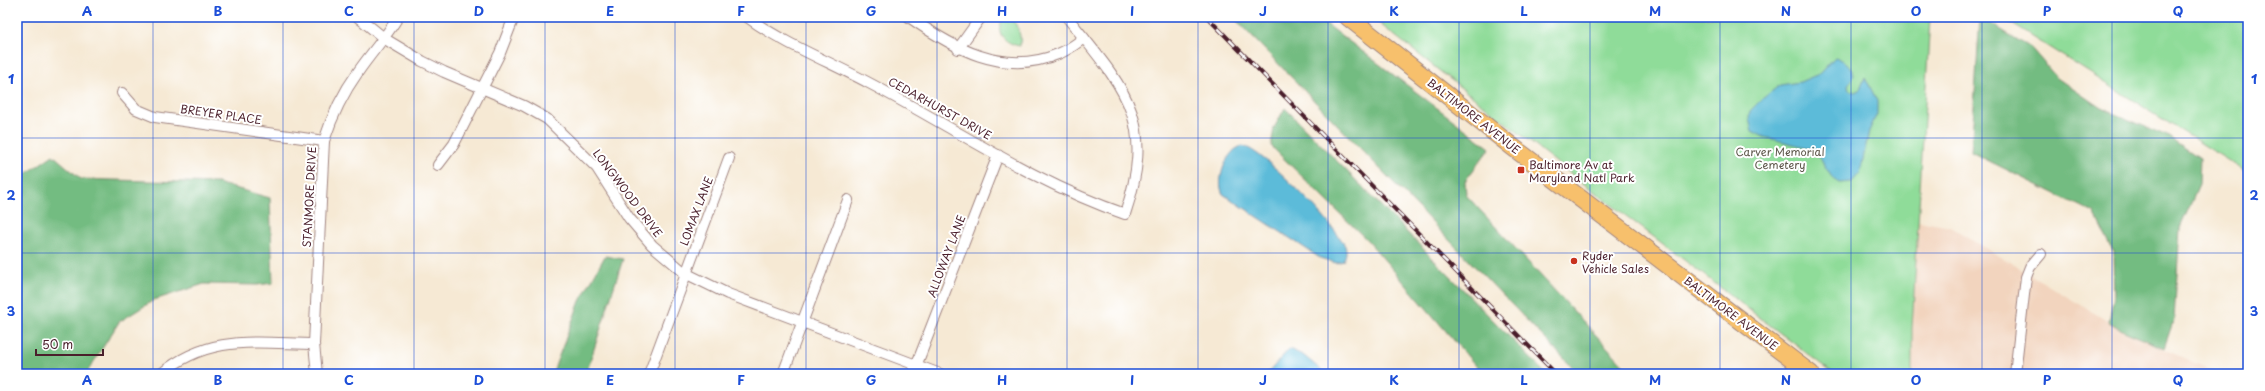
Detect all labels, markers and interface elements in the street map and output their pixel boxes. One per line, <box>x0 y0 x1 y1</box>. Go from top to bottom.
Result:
text: A <box>82 1 92 20</box>
text: B <box>214 1 223 20</box>
text: C <box>344 1 354 20</box>
text: D <box>474 1 484 20</box>
text: E <box>606 1 614 20</box>
text: F <box>737 1 745 20</box>
text: G <box>866 1 876 20</box>
text: H <box>997 1 1007 20</box>
text: I <box>1130 1 1134 20</box>
text: J <box>1259 1 1267 20</box>
text: K <box>1389 1 1399 20</box>
text: L <box>1520 1 1528 20</box>
text: M <box>1649 1 1661 20</box>
text: N <box>1781 1 1791 20</box>
text: O <box>1911 1 1921 20</box>
text: P <box>2043 1 2052 20</box>
text: Q <box>2173 1 2183 20</box>
text: 1 <box>8 69 14 88</box>
text: 1 <box>2251 69 2257 88</box>
street label: CEDARHURST DRIVE <box>885 73 995 144</box>
street label: BALTIMORE AVENUE <box>1424 74 1524 158</box>
street label: BREYER PLACE <box>179 100 263 128</box>
park label: Carver Memorial Cemetery <box>1735 143 1825 173</box>
street label: LONGWOOD DRIVE <box>589 145 667 241</box>
street label: STANMORE DRIVE <box>298 146 320 248</box>
place label: Baltimore Av at Maryland Natl Park <box>1529 156 1635 186</box>
marker: Baltimore Av at Maryland Natl Park <box>1516 165 1526 175</box>
street label: LOMAX LANE <box>675 174 717 248</box>
text: 2 <box>6 185 16 204</box>
text: 2 <box>2249 185 2259 204</box>
street label: ALLOWAY LANE <box>922 212 970 300</box>
place label: Ryder Vehicle Sales <box>1582 247 1649 277</box>
marker: Ryder Vehicle Sales <box>1569 256 1579 266</box>
street label: BALTIMORE AVENUE <box>1680 272 1782 354</box>
text: 3 <box>7 301 16 320</box>
text: 3 <box>2250 301 2259 320</box>
scale bar <box>36 331 103 357</box>
text: 50 m <box>42 335 73 353</box>
text: A <box>82 370 92 389</box>
text: B <box>214 370 223 389</box>
text: C <box>344 370 354 389</box>
text: D <box>474 370 484 389</box>
text: E <box>606 370 614 389</box>
text: F <box>737 370 745 389</box>
text: G <box>866 370 876 389</box>
text: H <box>997 370 1007 389</box>
text: I <box>1130 370 1134 389</box>
text: J <box>1259 370 1267 389</box>
text: K <box>1389 370 1399 389</box>
text: L <box>1520 370 1528 389</box>
text: M <box>1649 370 1661 389</box>
text: N <box>1781 370 1791 389</box>
text: O <box>1911 370 1921 389</box>
text: P <box>2043 370 2052 389</box>
text: Q <box>2173 370 2183 389</box>

